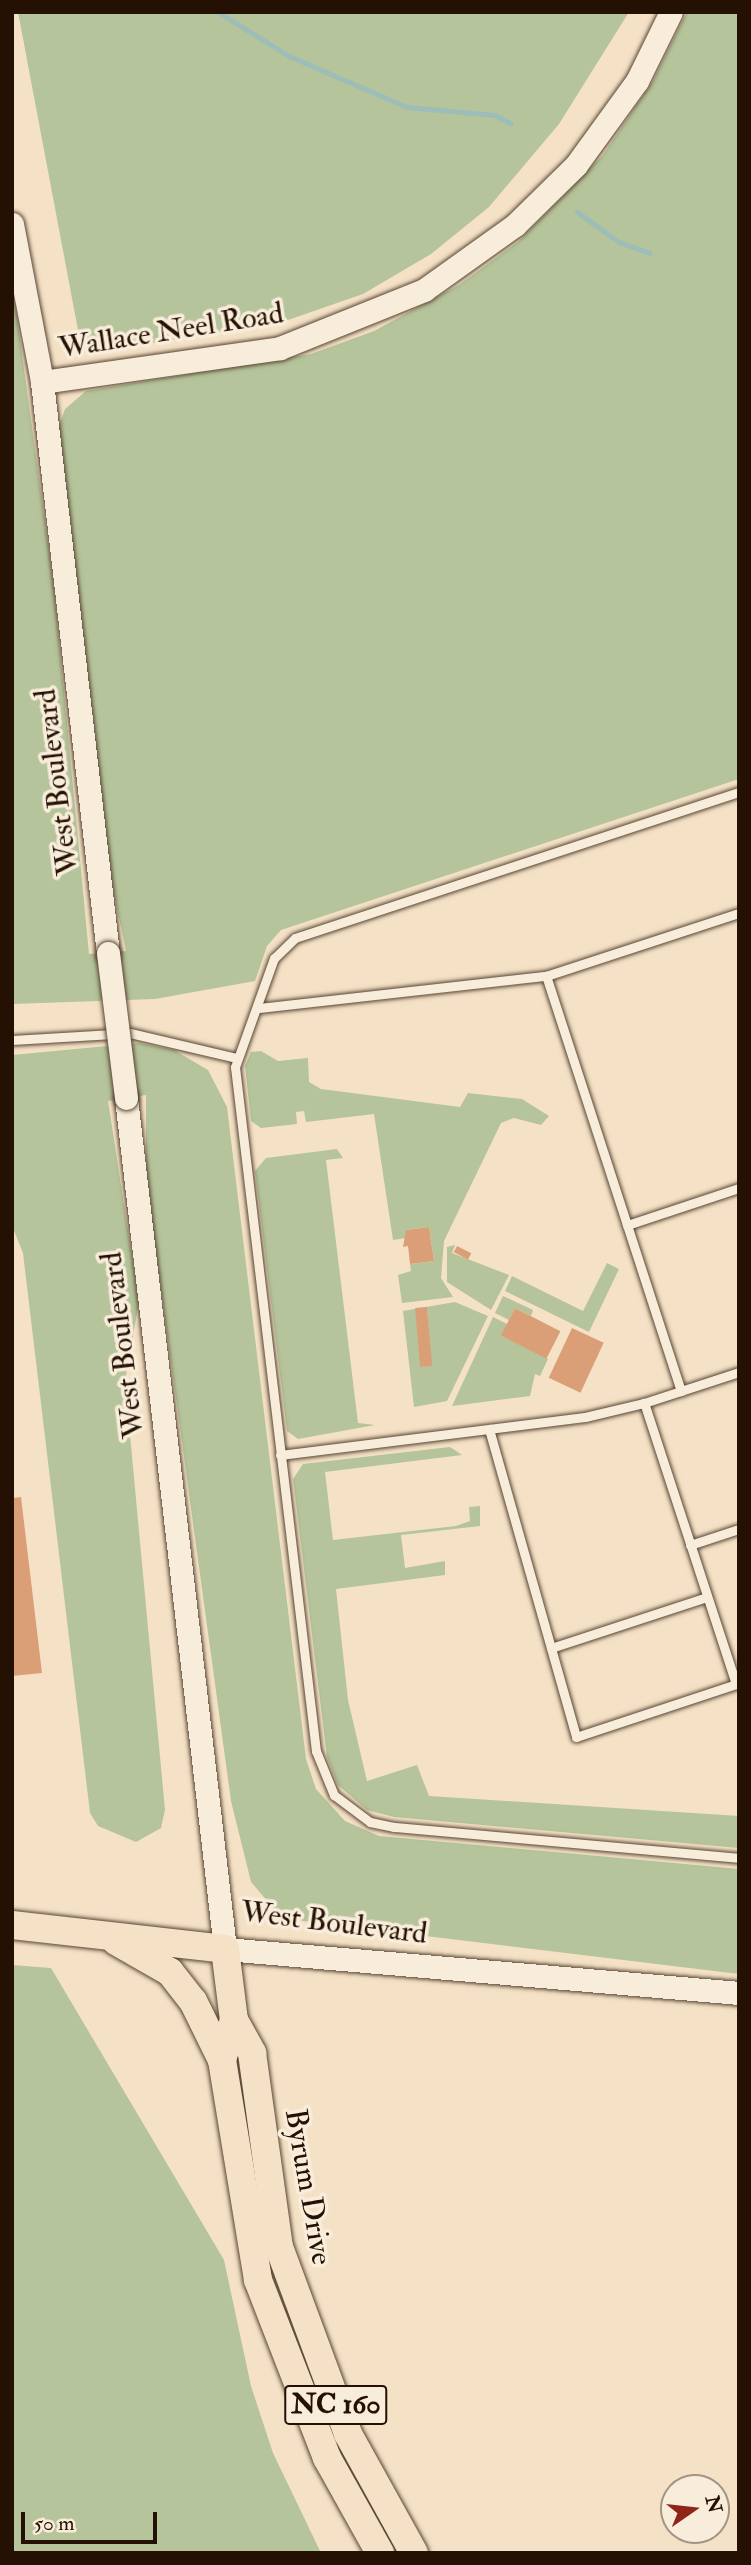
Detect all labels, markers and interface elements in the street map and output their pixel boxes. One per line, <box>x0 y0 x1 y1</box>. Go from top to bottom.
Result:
street label: Wallace Neel Road <box>56 295 286 367</box>
street label: West Boulevard <box>28 687 86 877</box>
street label: West Boulevard <box>94 1250 152 1440</box>
street label: West Boulevard <box>239 1894 429 1952</box>
street label: Byrum Drive <box>277 2106 339 2268</box>
road number: NC 160 <box>284 2380 388 2430</box>
north arrow <box>660 2474 730 2544</box>
text: N <box>700 2493 727 2516</box>
scale bar <box>24 2498 161 2542</box>
text: 50 m <box>34 2510 75 2537</box>

